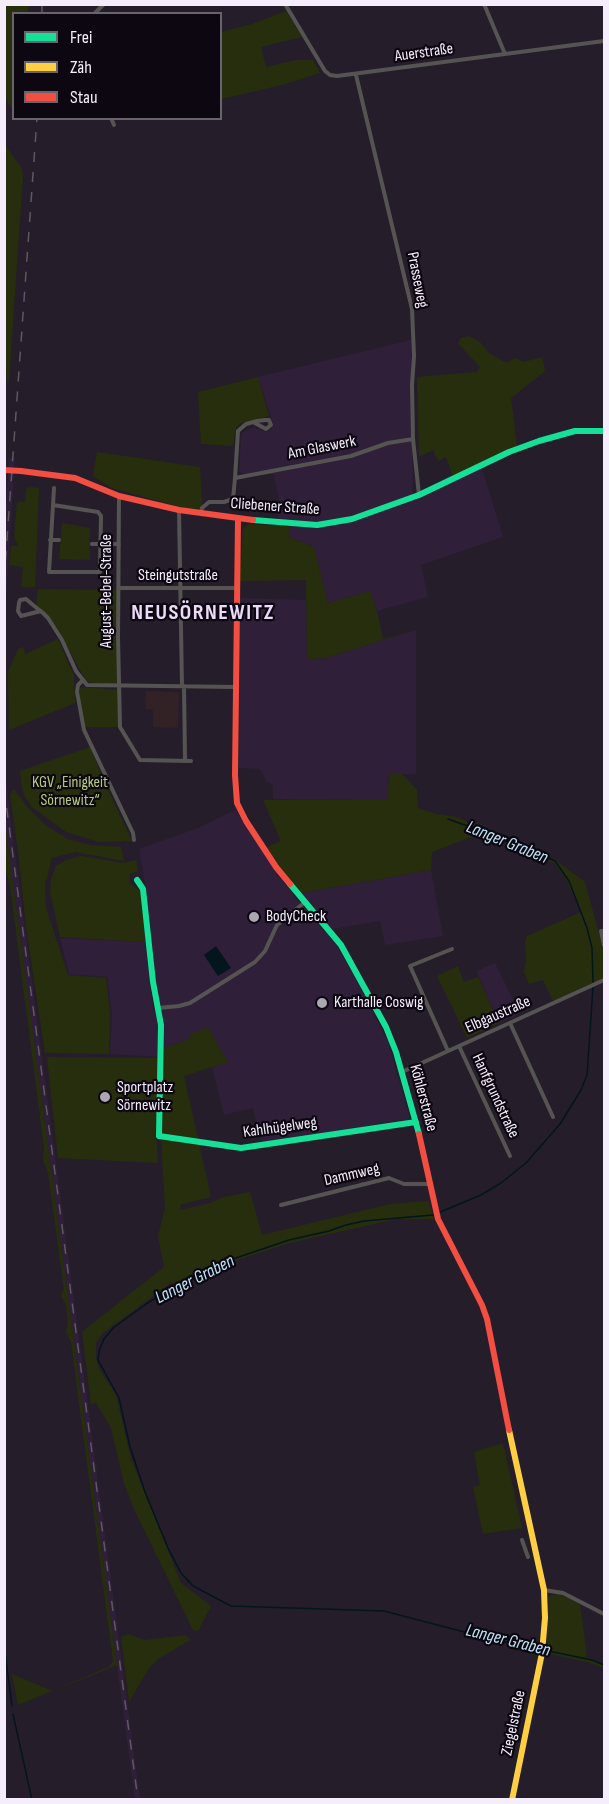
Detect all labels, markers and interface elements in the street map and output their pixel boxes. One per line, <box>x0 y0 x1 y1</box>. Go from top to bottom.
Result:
legend <box>12 12 222 120</box>
text: Frei <box>70 27 92 48</box>
street label: Auerstraße <box>394 39 454 67</box>
text: Zäh <box>70 57 92 78</box>
text: Stau <box>70 87 98 108</box>
street label: Prasseweg <box>402 250 432 310</box>
street label: Am Glaswerk <box>286 432 358 464</box>
street label: Cliebener Straße <box>230 494 320 520</box>
street label: August-Bebel-Straße <box>97 534 117 648</box>
street label: Steingutstraße <box>138 566 218 586</box>
district label: NEUSÖRNEWITZ <box>131 600 275 626</box>
park label: KGV „Einigkeit Sörnewitz“ <box>32 773 108 811</box>
water label: Langer Graben <box>463 817 551 869</box>
place label: BodyCheck <box>266 907 326 927</box>
marker: BodyCheck <box>247 910 261 924</box>
street label: Elbgaustraße <box>462 992 534 1038</box>
place label: Karthalle Coswig <box>334 993 423 1013</box>
marker: Karthalle Coswig <box>315 996 329 1010</box>
street label: Hanfgrundstraße <box>467 1051 523 1141</box>
street label: Köhlerstraße <box>405 1062 441 1134</box>
place label: Sportplatz Sörnewitz <box>117 1078 173 1116</box>
marker: Sportplatz Sörnewitz <box>98 1090 112 1104</box>
street label: Kahlhügelweg <box>242 1113 318 1143</box>
street label: Dammweg <box>322 1159 382 1191</box>
water label: Langer Graben <box>152 1251 238 1309</box>
water label: Langer Graben <box>464 1620 552 1662</box>
street label: Ziegelstraße <box>498 1689 530 1757</box>

